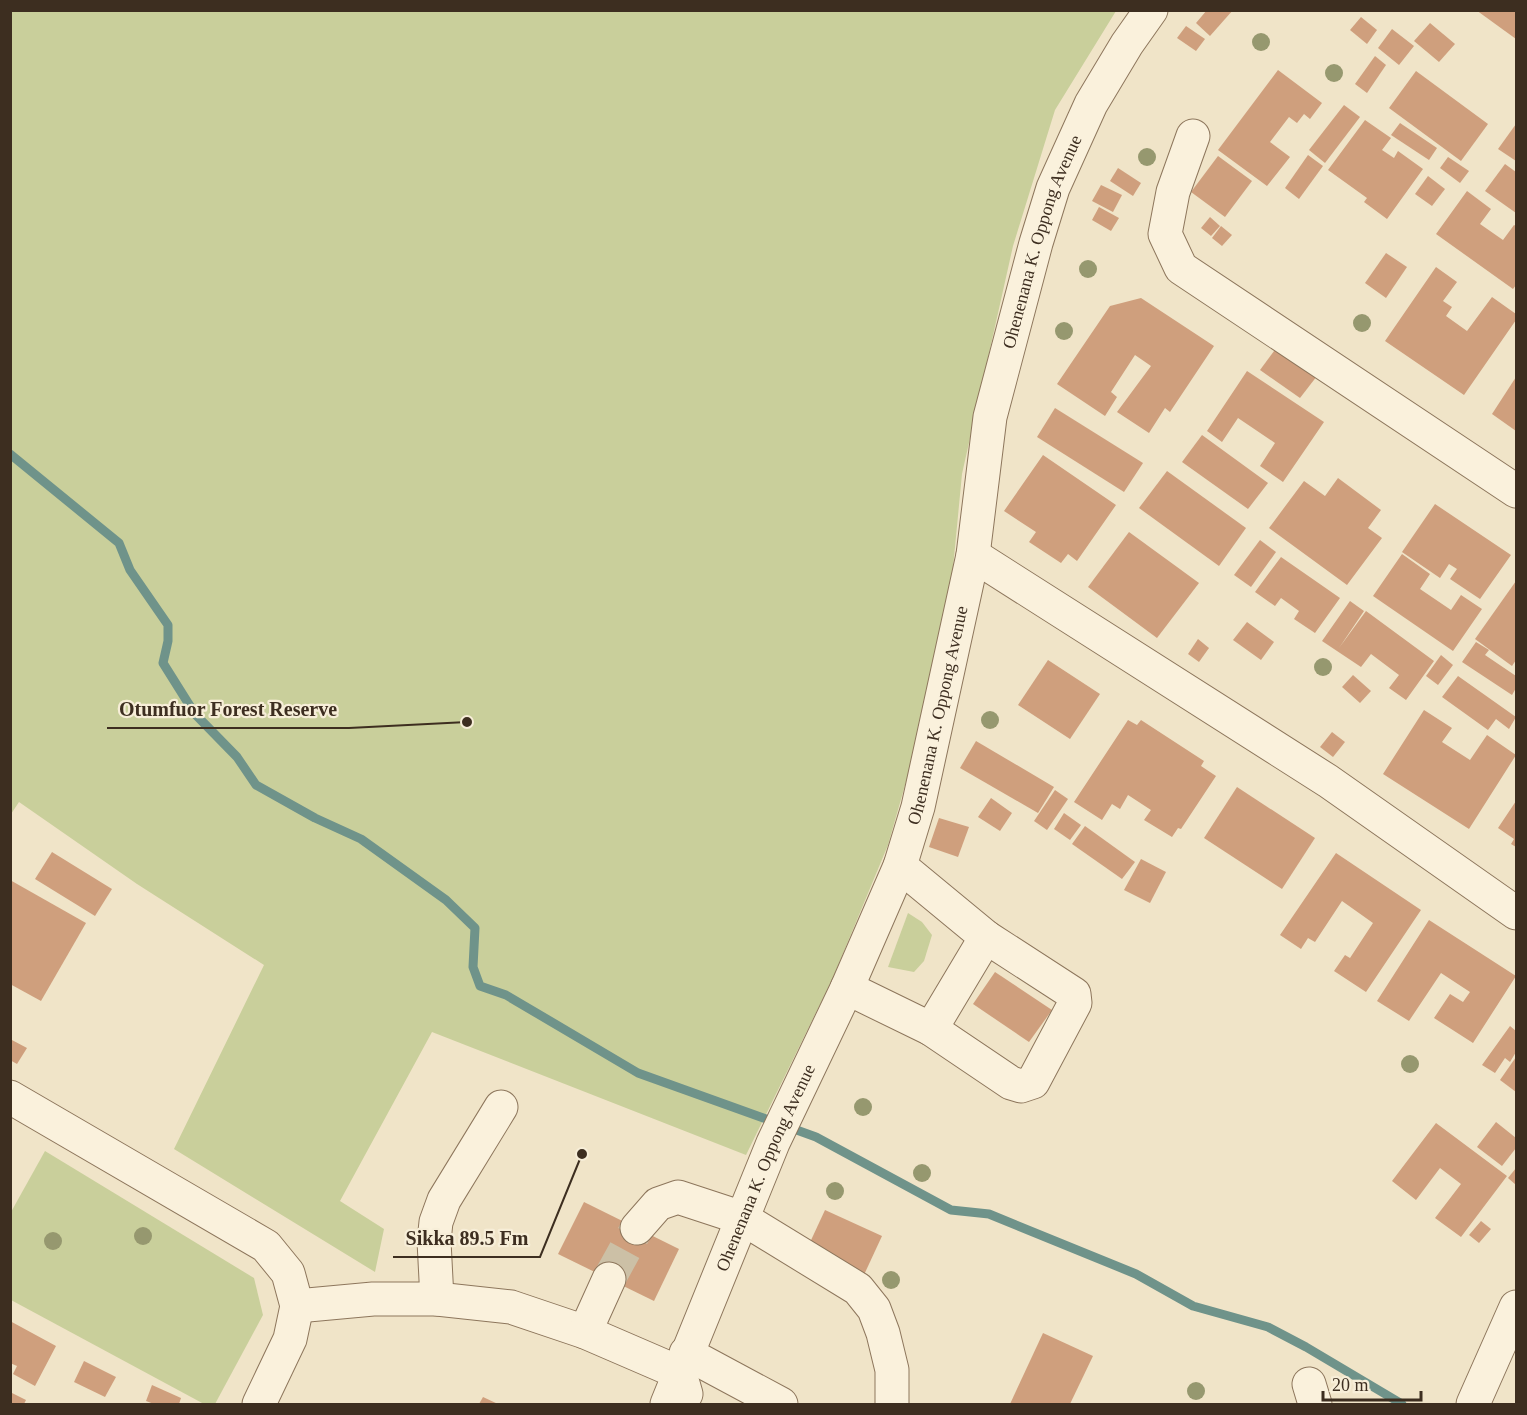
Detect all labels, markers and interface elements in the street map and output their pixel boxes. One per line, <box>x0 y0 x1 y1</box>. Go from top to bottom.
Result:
street label: Ohenenana K. Oppong Avenue <box>998 132 1086 351</box>
street label: Ohenenana K. Oppong Avenue <box>903 604 972 827</box>
callout: Otumfuor Forest Reserve <box>107 690 349 728</box>
text: Otumfuor Forest Reserve <box>119 698 337 720</box>
street label: Ohenenana K. Oppong Avenue <box>712 1061 819 1274</box>
callout: Sikka 89.5 Fm <box>393 1219 540 1257</box>
text: Sikka 89.5 Fm <box>406 1227 529 1249</box>
scale bar <box>1323 1364 1420 1402</box>
text: 20 m <box>1332 1375 1369 1395</box>

